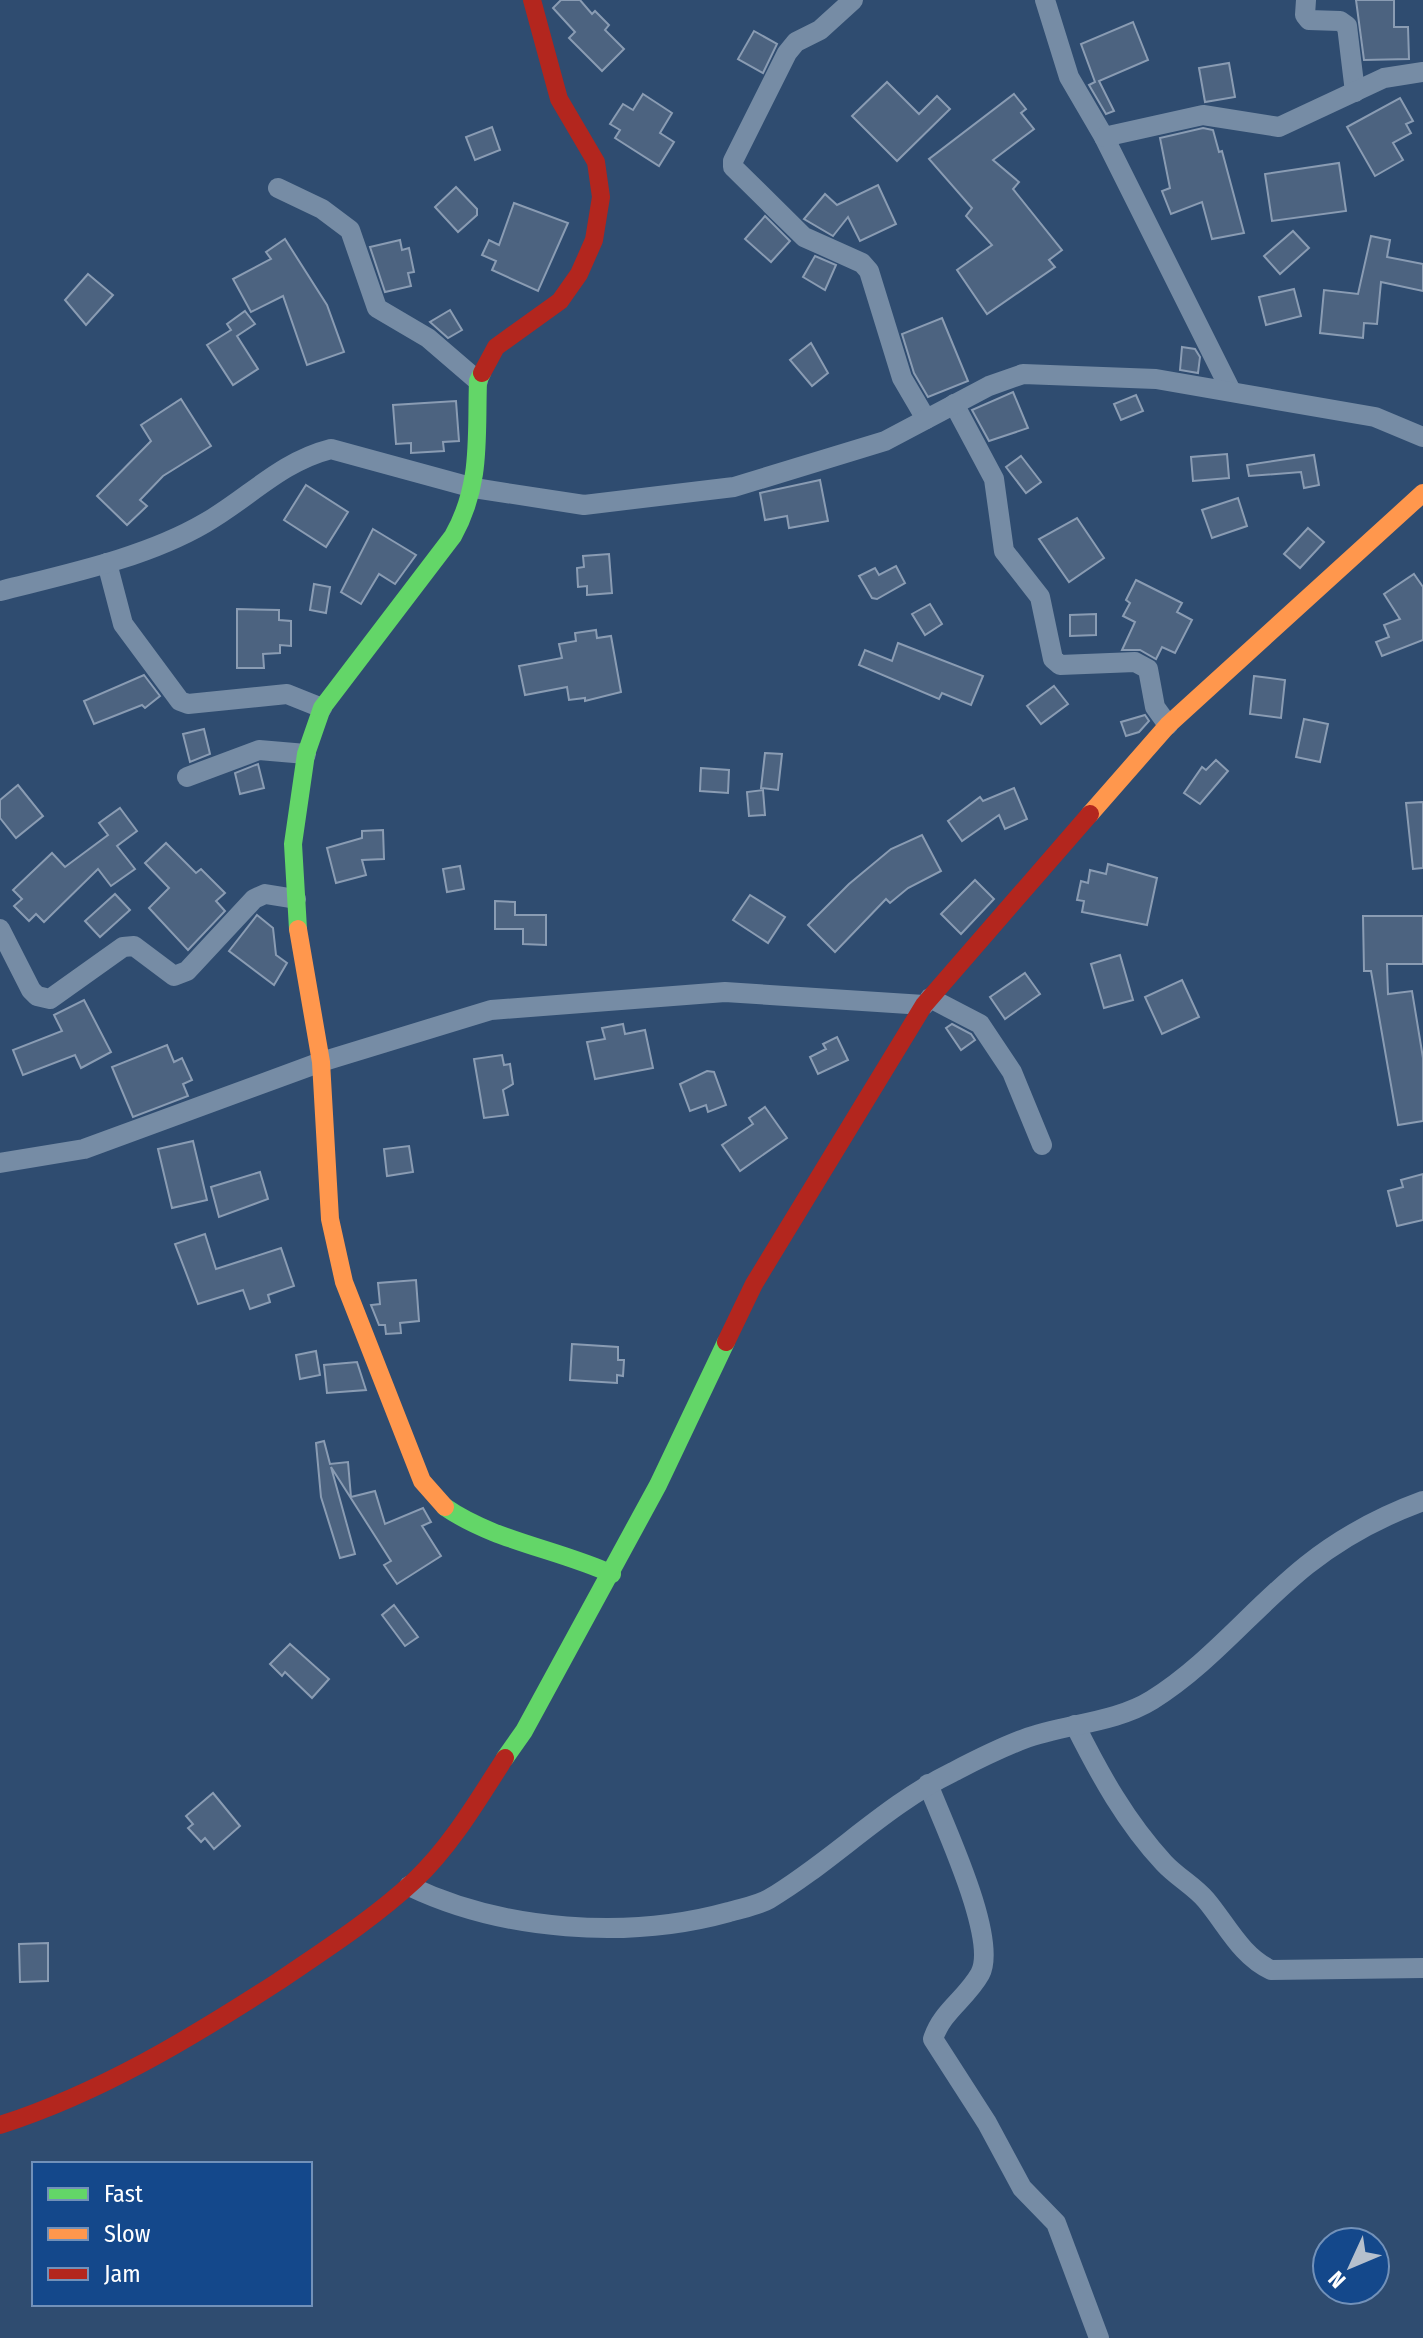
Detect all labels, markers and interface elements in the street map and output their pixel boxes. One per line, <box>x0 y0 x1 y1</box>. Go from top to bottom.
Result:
legend <box>32 2162 312 2306</box>
text: Fast <box>104 2180 143 2208</box>
text: Slow <box>104 2220 151 2248</box>
north arrow <box>1311 2226 1391 2306</box>
text: Jam <box>104 2260 141 2288</box>
text: N <box>1323 2265 1351 2294</box>

